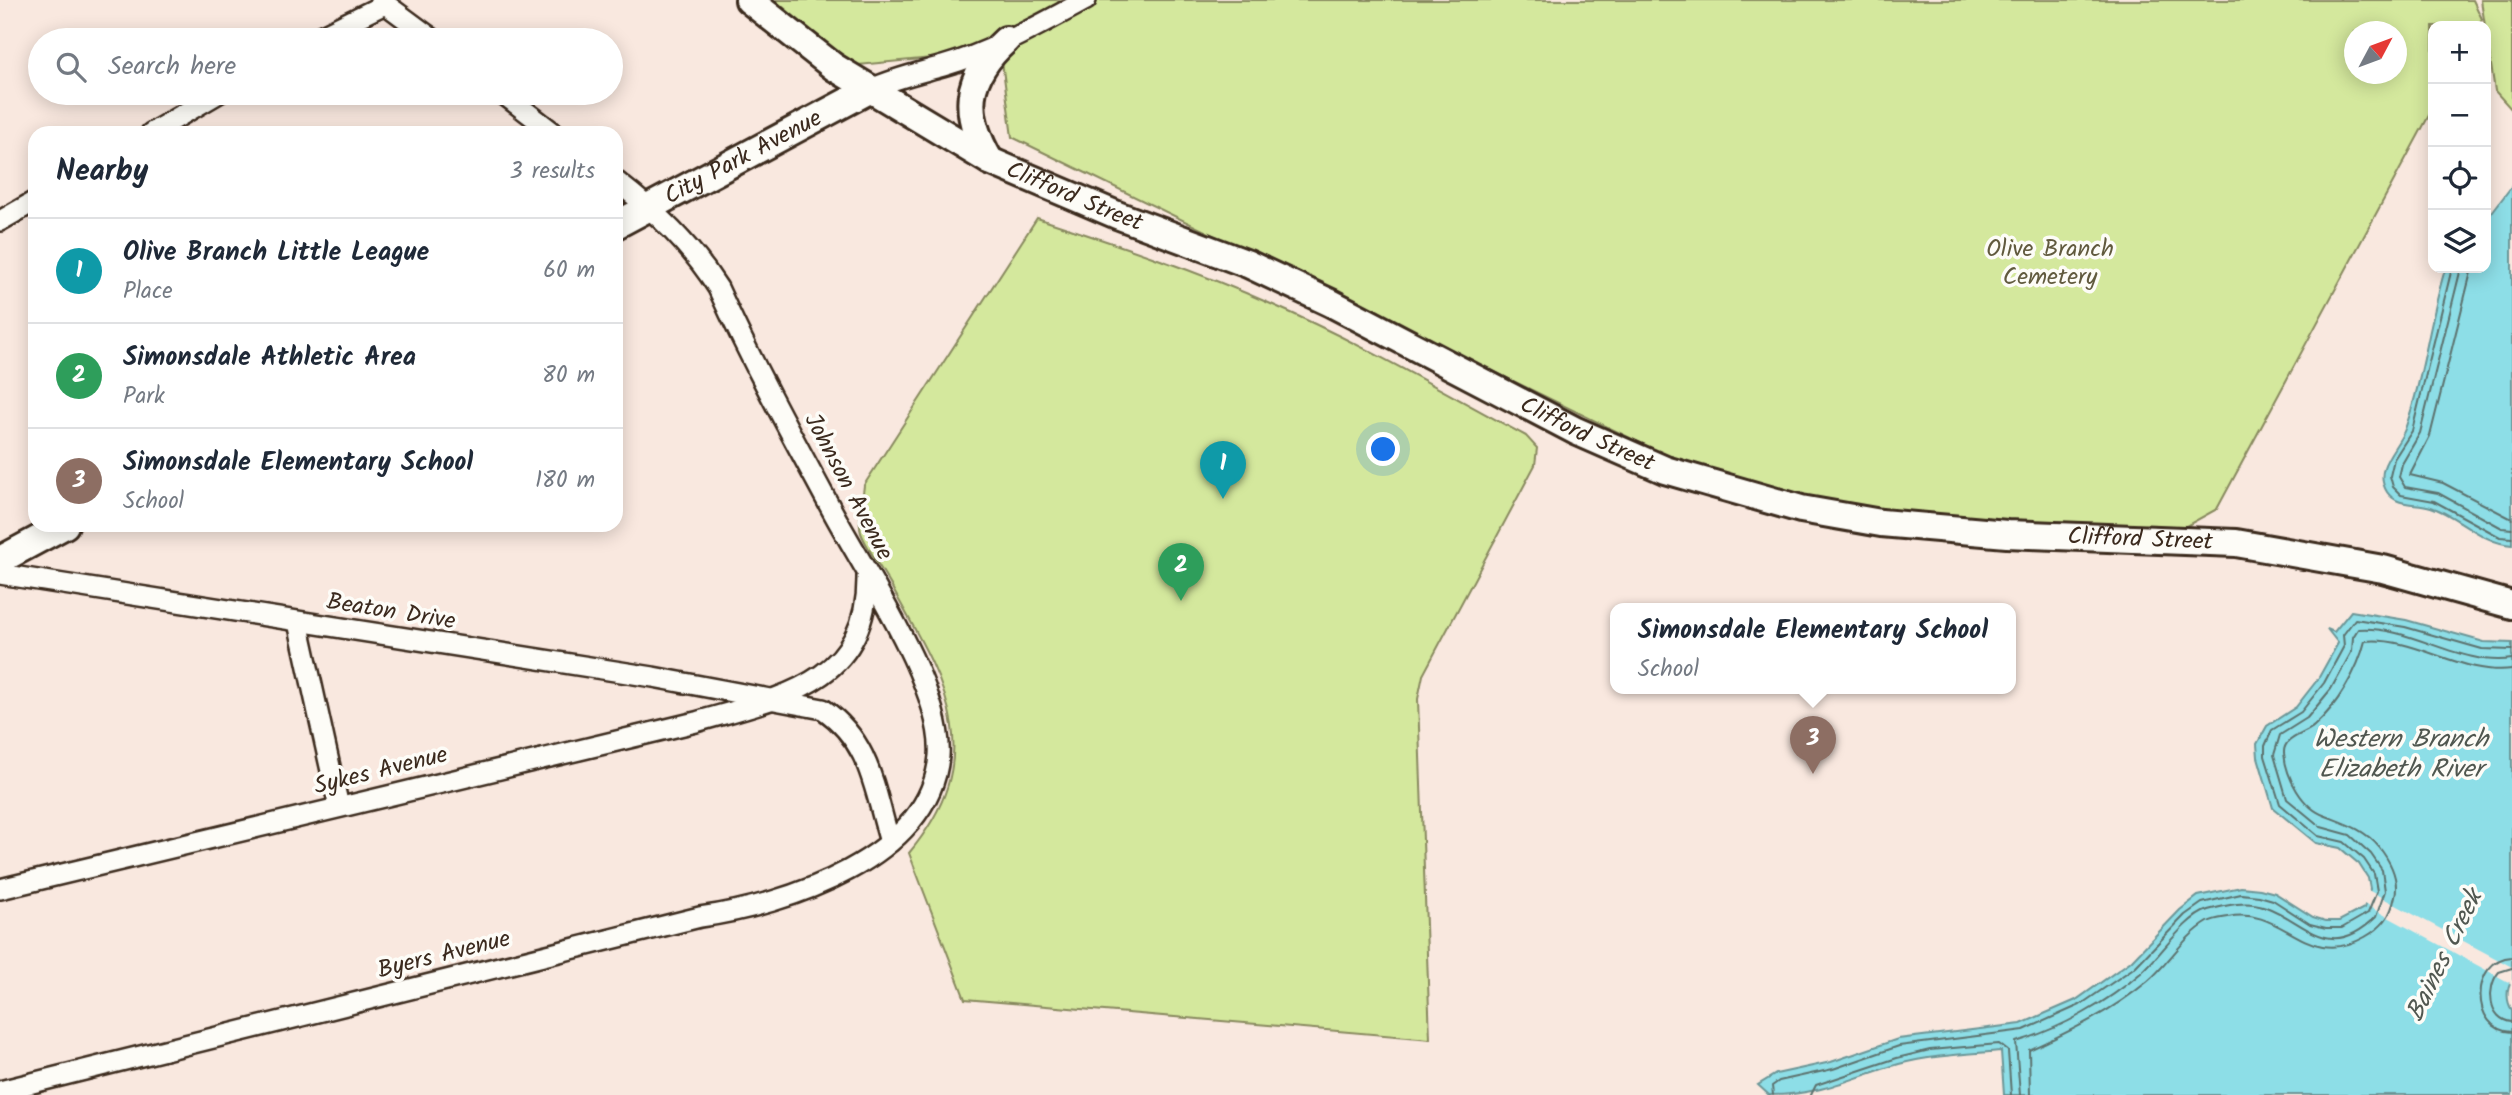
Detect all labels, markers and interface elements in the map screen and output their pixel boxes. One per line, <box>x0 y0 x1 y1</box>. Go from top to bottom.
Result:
north arrow <box>2344 21 2407 84</box>
map controls <box>2428 21 2491 273</box>
button: + <box>2428 21 2491 84</box>
search box <box>28 28 623 105</box>
text: Search here <box>108 46 236 88</box>
icon: search <box>52 48 90 86</box>
button: − <box>2428 84 2491 147</box>
street label: City Park Avenue <box>657 99 829 215</box>
button: locate <box>2428 147 2491 210</box>
text: Nearby <box>56 148 148 196</box>
street label: Clifford Street <box>1000 150 1149 243</box>
text: 3 results <box>509 154 595 190</box>
button: layers <box>2428 210 2491 273</box>
park label: Olive Branch Cemetery <box>1986 230 2114 297</box>
text: Olive Branch Little League <box>123 232 429 274</box>
text: 1 <box>76 253 82 289</box>
text: 60 m <box>543 253 595 289</box>
text: Place <box>123 274 173 310</box>
text: Simonsdale Athletic Area <box>123 337 416 379</box>
text: 2 <box>72 358 86 394</box>
text: 80 m <box>542 358 595 394</box>
text: Park <box>123 379 165 415</box>
street label: Clifford Street <box>1513 385 1662 483</box>
street label: Johnson Avenue <box>793 406 903 568</box>
your location <box>1366 432 1400 466</box>
pin: 1 <box>1200 441 1246 499</box>
text: Simonsdale Elementary School <box>123 442 473 484</box>
text: 3 <box>73 463 85 499</box>
text: 180 m <box>535 463 595 499</box>
text: School <box>123 484 184 520</box>
street label: Clifford Street <box>2067 517 2214 562</box>
pin: 2 <box>1158 543 1204 601</box>
street label: Beaton Drive <box>324 583 458 641</box>
popup <box>1610 603 2016 694</box>
text: Simonsdale Elementary School <box>1638 610 1988 652</box>
text: School <box>1638 652 1699 688</box>
pin: 3 <box>1790 716 1836 774</box>
water label: Western Branch Elizabeth River <box>2314 719 2490 791</box>
street label: Sykes Avenue <box>310 736 452 806</box>
water label: Baines Creek <box>2395 880 2497 1029</box>
street label: Byers Avenue <box>373 920 515 990</box>

